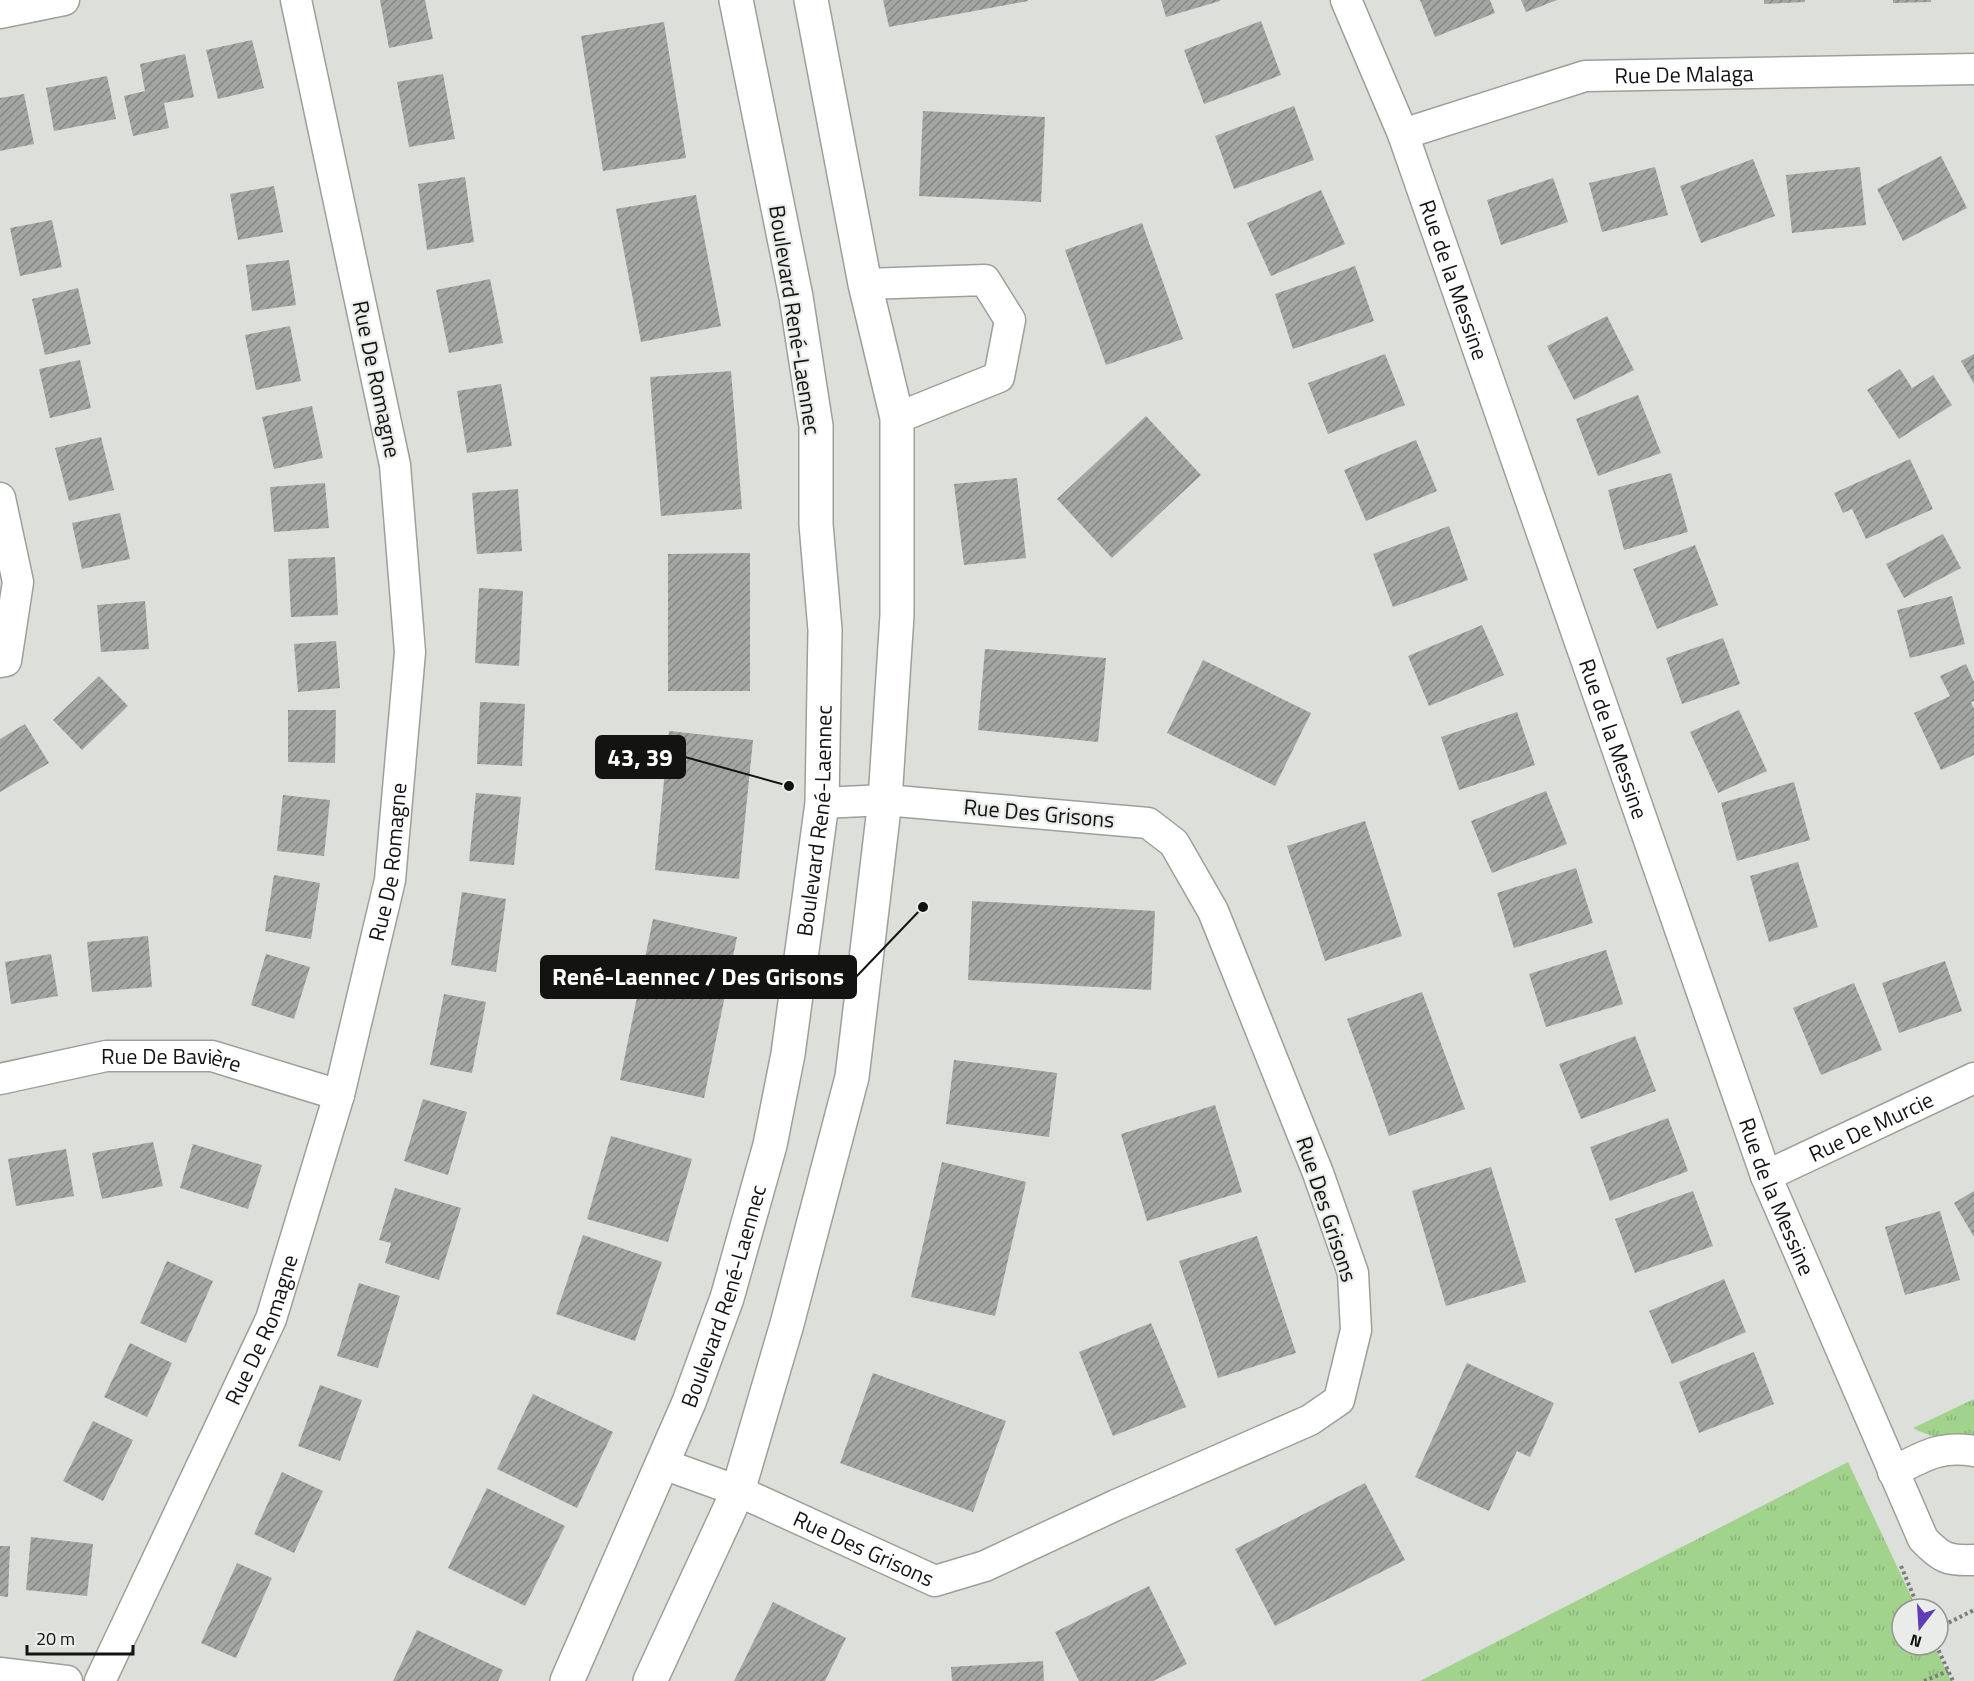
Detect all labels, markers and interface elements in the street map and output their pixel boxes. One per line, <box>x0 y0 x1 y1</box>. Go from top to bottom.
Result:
street label: Rue De Malaga <box>1614 56 1754 92</box>
street label: Rue de la Messine <box>1410 195 1497 364</box>
street label: Boulevard René-Laennec <box>760 203 830 437</box>
street label: Rue De Romagne <box>344 297 410 461</box>
street label: Rue de la Messine <box>1570 654 1657 823</box>
street label: Boulevard René-Laennec <box>787 705 841 938</box>
callout: 43, 39 <box>596 736 685 778</box>
text: 43, 39 <box>607 739 673 775</box>
street label: Rue De Romagne <box>359 781 415 945</box>
street label: Rue Des Grisons <box>962 789 1116 837</box>
callout: René-Laennec / Des Grisons <box>541 956 856 998</box>
text: René-Laennec / Des Grisons <box>552 958 844 994</box>
street label: Rue De Bavière <box>101 1039 246 1081</box>
street label: Rue De Murcie <box>1803 1083 1939 1171</box>
street label: Rue de la Messine <box>1730 1113 1824 1281</box>
street label: Rue Des Grisons <box>1287 1132 1367 1286</box>
street label: Boulevard René-Laennec <box>671 1181 775 1412</box>
street label: Rue De Romagne <box>216 1250 307 1411</box>
street label: Rue Des Grisons <box>788 1502 940 1595</box>
north arrow <box>1890 1597 1950 1657</box>
scale bar <box>27 1618 134 1656</box>
text: 20 m <box>36 1625 75 1652</box>
text: N <box>1907 1628 1924 1654</box>

